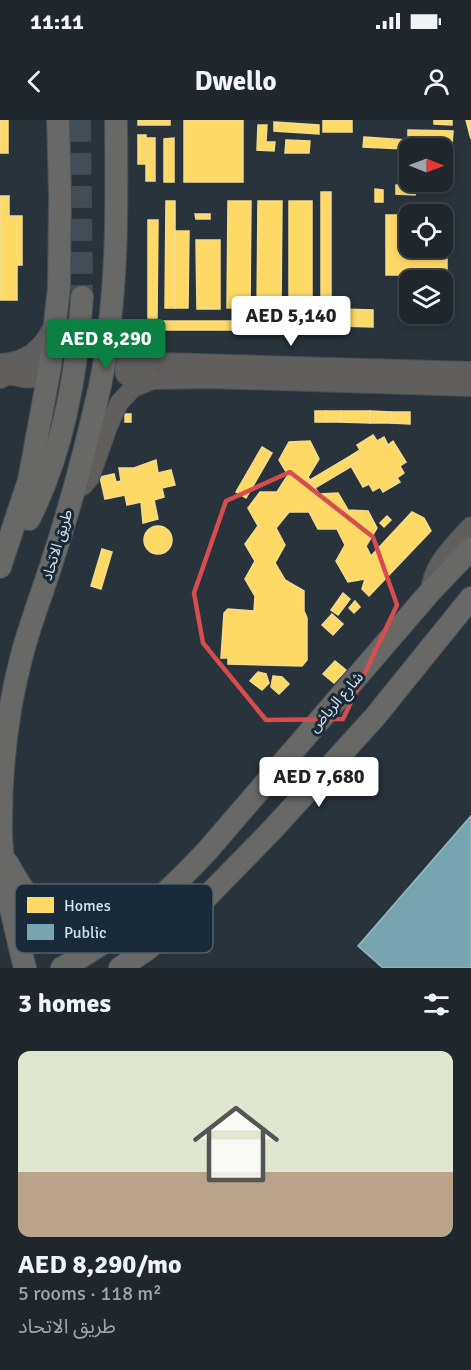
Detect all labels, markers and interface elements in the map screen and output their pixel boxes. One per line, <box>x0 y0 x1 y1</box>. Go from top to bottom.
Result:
text: 11:11 <box>30 8 84 35</box>
icon: back <box>18 65 51 98</box>
text: Dwello <box>194 65 277 98</box>
icon: person <box>420 65 453 98</box>
north arrow <box>399 138 453 192</box>
map controls <box>399 138 453 324</box>
button: locate <box>399 204 453 258</box>
button: layers <box>399 270 453 324</box>
pin: AED 5,140 <box>222 296 360 347</box>
text: AED 5,140 <box>245 303 337 328</box>
pin: AED 8,290 <box>37 319 175 370</box>
text: AED 8,290 <box>60 326 152 351</box>
street label: طريق الاتحاد <box>38 507 77 583</box>
street label: شارع الرياض <box>305 668 369 738</box>
pin: AED 7,680 <box>250 757 388 808</box>
text: AED 7,680 <box>273 764 365 789</box>
legend <box>15 884 213 953</box>
text: Homes <box>64 896 111 916</box>
text: Public <box>64 923 107 943</box>
text: 3 homes <box>18 988 111 1020</box>
icon: filters <box>420 988 453 1021</box>
icon: home <box>182 1090 290 1198</box>
text: AED 8,290/mo <box>18 1249 182 1281</box>
text: 5 rooms · 118 m² <box>18 1281 162 1306</box>
text: طريق الاتحاد <box>18 1314 116 1339</box>

